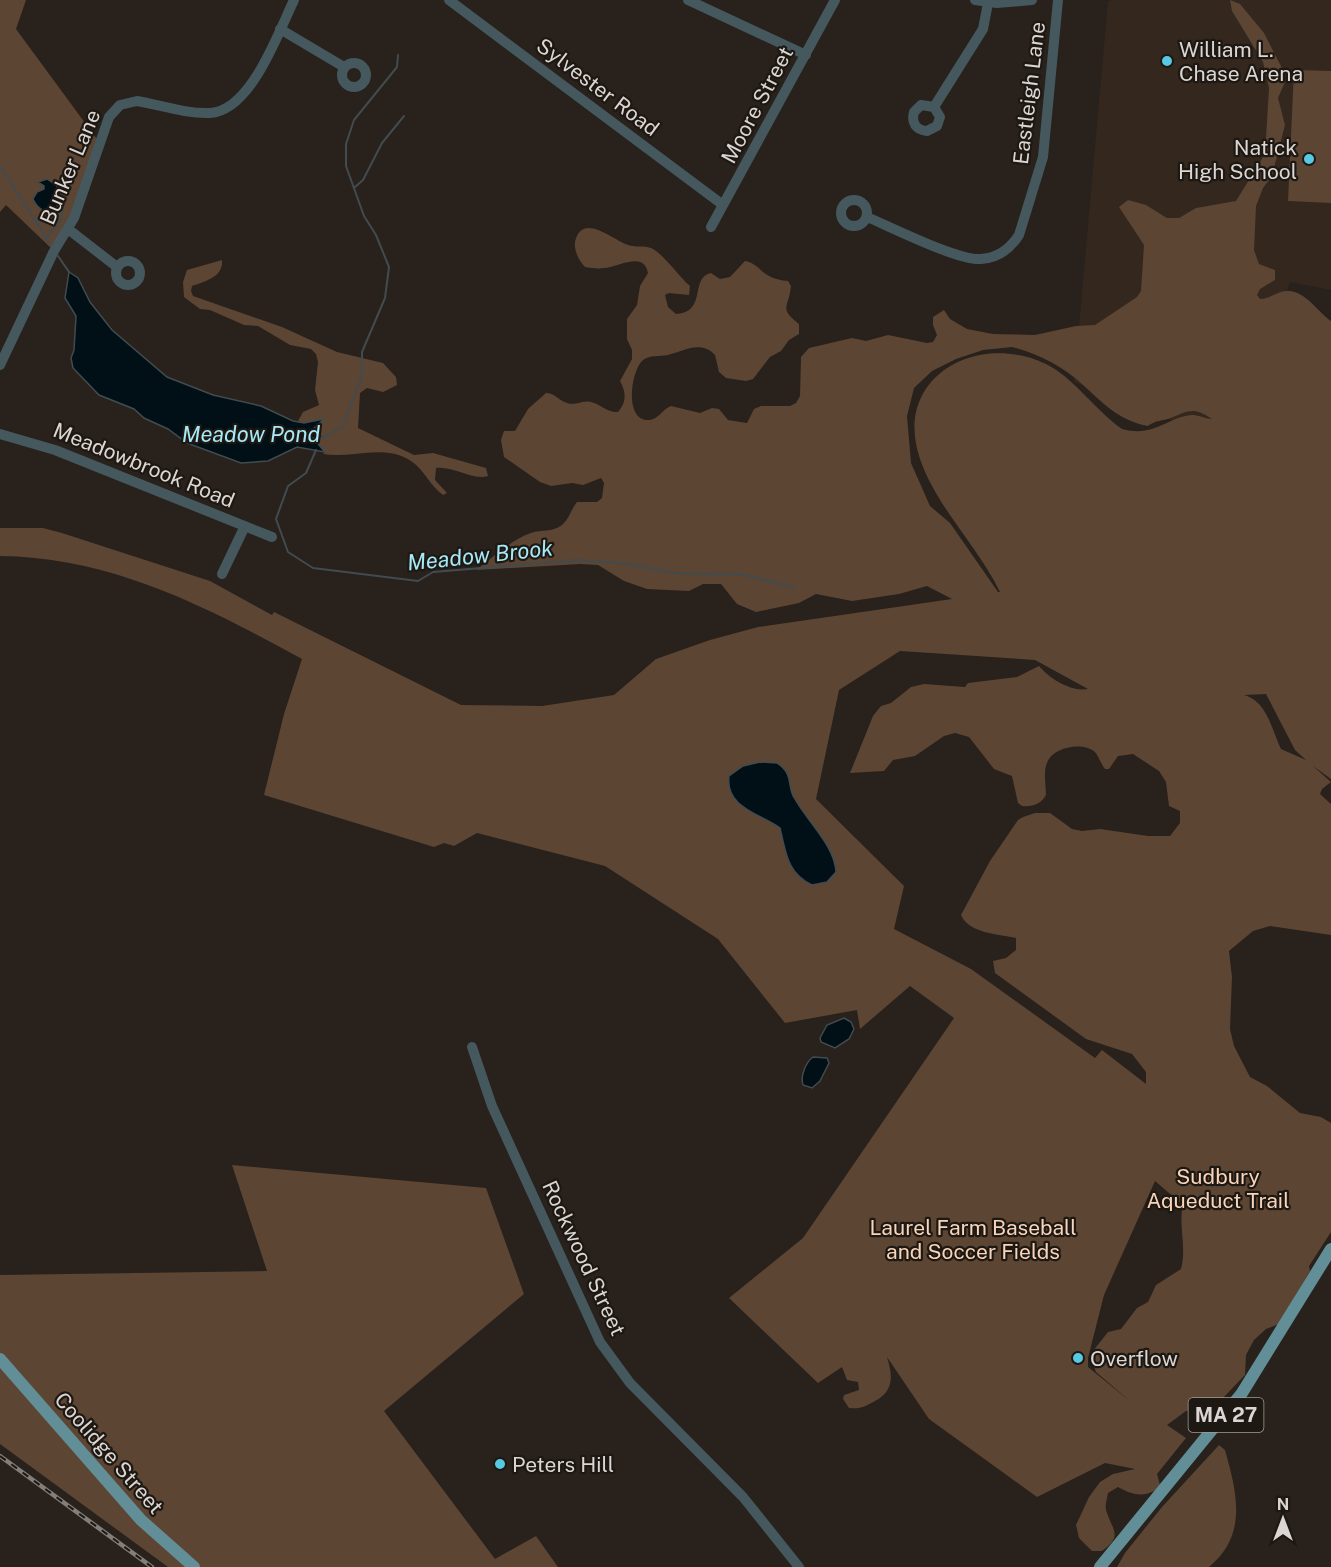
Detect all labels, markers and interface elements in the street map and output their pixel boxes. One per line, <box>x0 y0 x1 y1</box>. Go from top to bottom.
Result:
street label: Eastleigh Lane <box>1008 20 1050 166</box>
street label: Sylvester Road <box>532 33 664 141</box>
place label: William L. Chase Arena <box>1179 37 1303 86</box>
street label: Moore Street <box>716 42 798 168</box>
marker: William L. Chase Arena <box>1160 54 1174 68</box>
street label: Bunker Lane <box>35 106 105 228</box>
place label: Natick High School <box>1178 135 1297 184</box>
marker: Natick High School <box>1302 152 1316 166</box>
street label: Meadowbrook Road <box>50 417 238 513</box>
water label: Meadow Pond <box>182 421 321 447</box>
water label: Meadow Brook <box>406 534 554 576</box>
park label: Sudbury Aqueduct Trail <box>1146 1164 1290 1213</box>
street label: Rockwood Street <box>537 1177 631 1339</box>
park label: Laurel Farm Baseball and Soccer Fields <box>869 1215 1077 1264</box>
place label: Overflow <box>1090 1346 1178 1371</box>
marker: Overflow <box>1071 1351 1085 1365</box>
street label: Coolidge Street <box>49 1387 169 1519</box>
road number: MA 27 <box>1188 1398 1264 1432</box>
place label: Peters Hill <box>512 1452 614 1477</box>
marker: Peters Hill <box>493 1457 507 1471</box>
north arrow <box>1253 1489 1313 1549</box>
text: N <box>1277 1495 1289 1514</box>

